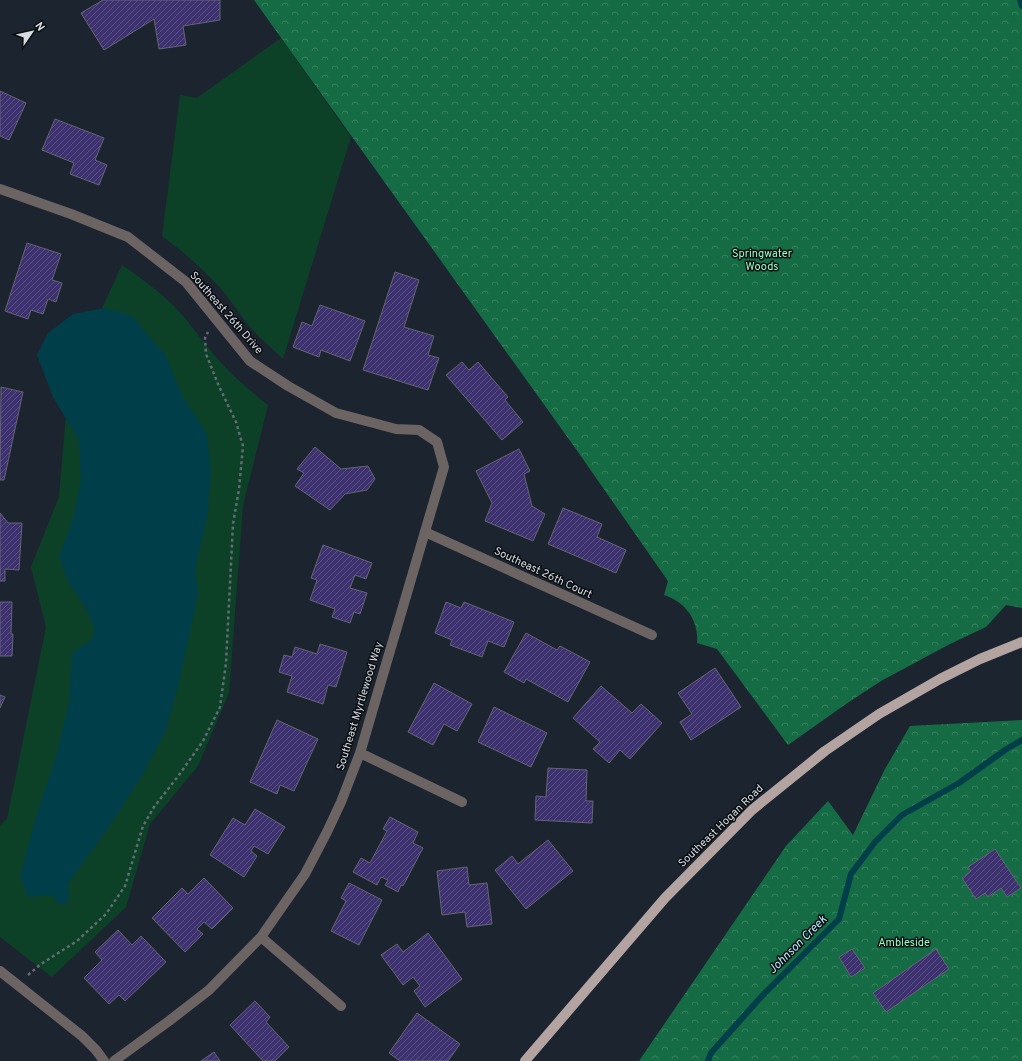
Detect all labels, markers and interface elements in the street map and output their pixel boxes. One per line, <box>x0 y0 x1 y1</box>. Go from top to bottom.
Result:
north arrow <box>12 12 52 52</box>
text: N <box>31 20 47 34</box>
park label: Springwater Woods <box>732 247 793 274</box>
street label: Southeast 26th Drive <box>186 269 266 357</box>
street label: Southeast 26th Court <box>492 544 594 602</box>
street label: Southeast Myrtlewood Way <box>334 640 386 772</box>
street label: Southeast Hogan Road <box>676 782 766 870</box>
water label: Johnson Creek <box>765 912 831 978</box>
park label: Ambleside <box>878 936 930 950</box>

